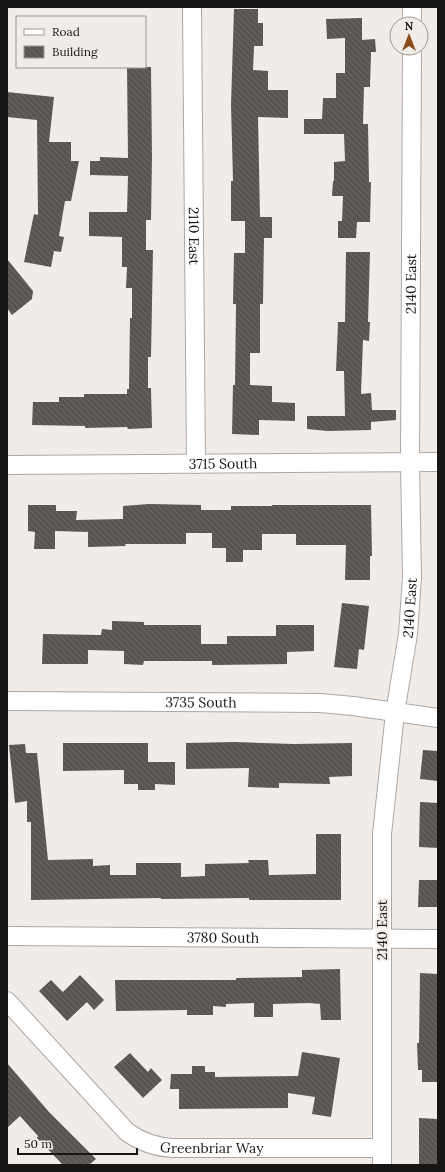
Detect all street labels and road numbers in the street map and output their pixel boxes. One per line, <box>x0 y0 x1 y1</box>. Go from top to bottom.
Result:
street label: 2110 East <box>185 207 203 266</box>
street label: 2140 East <box>402 253 420 314</box>
street label: 3715 South <box>189 454 257 473</box>
street label: 2140 East <box>398 576 421 639</box>
street label: 3735 South <box>165 693 237 711</box>
street label: 2140 East <box>373 899 391 960</box>
street label: 3780 South <box>187 928 259 947</box>
street label: Greenbriar Way <box>159 1138 264 1157</box>

